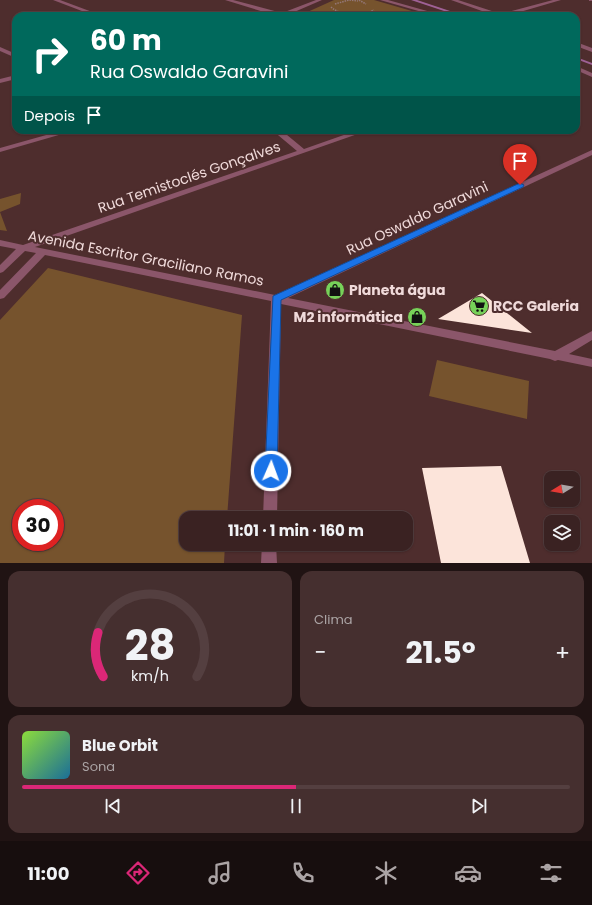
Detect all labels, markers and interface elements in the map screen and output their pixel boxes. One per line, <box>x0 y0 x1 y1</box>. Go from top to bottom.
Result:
text: 60 m <box>90 21 162 60</box>
icon: right <box>24 28 76 80</box>
text: Rua Oswaldo Garavini <box>90 59 288 84</box>
icon: arrive <box>83 104 105 126</box>
text: Depois <box>24 105 75 126</box>
street label: Rua Temistoclés Gonçalves <box>95 136 283 218</box>
pin <box>503 144 537 185</box>
icon: arrive <box>509 150 531 172</box>
street label: Rua Oswaldo Garavini <box>343 176 491 260</box>
street label: Avenida Escritor Graciliano Ramos <box>26 225 266 291</box>
shop icon: Planeta água <box>324 279 346 301</box>
place label: Planeta água <box>349 280 446 300</box>
supermarket icon: RCC Galeria <box>468 295 490 317</box>
place label: RCC Galeria <box>493 296 579 316</box>
shop icon: M2 informática <box>406 306 428 328</box>
place label: M2 informática <box>294 307 403 327</box>
position arrow <box>250 450 292 492</box>
north arrow <box>544 471 580 507</box>
map controls <box>544 471 580 551</box>
speed limit sign: 30 <box>12 499 64 551</box>
button: layers <box>544 515 580 551</box>
text: 11:01 · 1 min · 160 m <box>228 520 364 541</box>
text: Clima <box>314 610 353 629</box>
text: 28 <box>125 616 175 675</box>
text: 21.5° <box>405 631 476 674</box>
text: − <box>314 637 326 668</box>
text: + <box>555 637 570 668</box>
text: km/h <box>131 666 169 686</box>
text: Blue Orbit <box>82 735 158 756</box>
text: Sona <box>82 757 115 776</box>
icon: previous <box>102 795 124 817</box>
icon: pause <box>285 795 307 817</box>
icon: next <box>468 795 490 817</box>
icon: directions <box>124 859 152 887</box>
icon: music <box>206 859 234 887</box>
icon: phone <box>289 859 317 887</box>
icon: climate <box>372 859 400 887</box>
icon: car <box>454 859 482 887</box>
icon: filters <box>537 859 565 887</box>
text: 11:00 <box>27 861 69 886</box>

